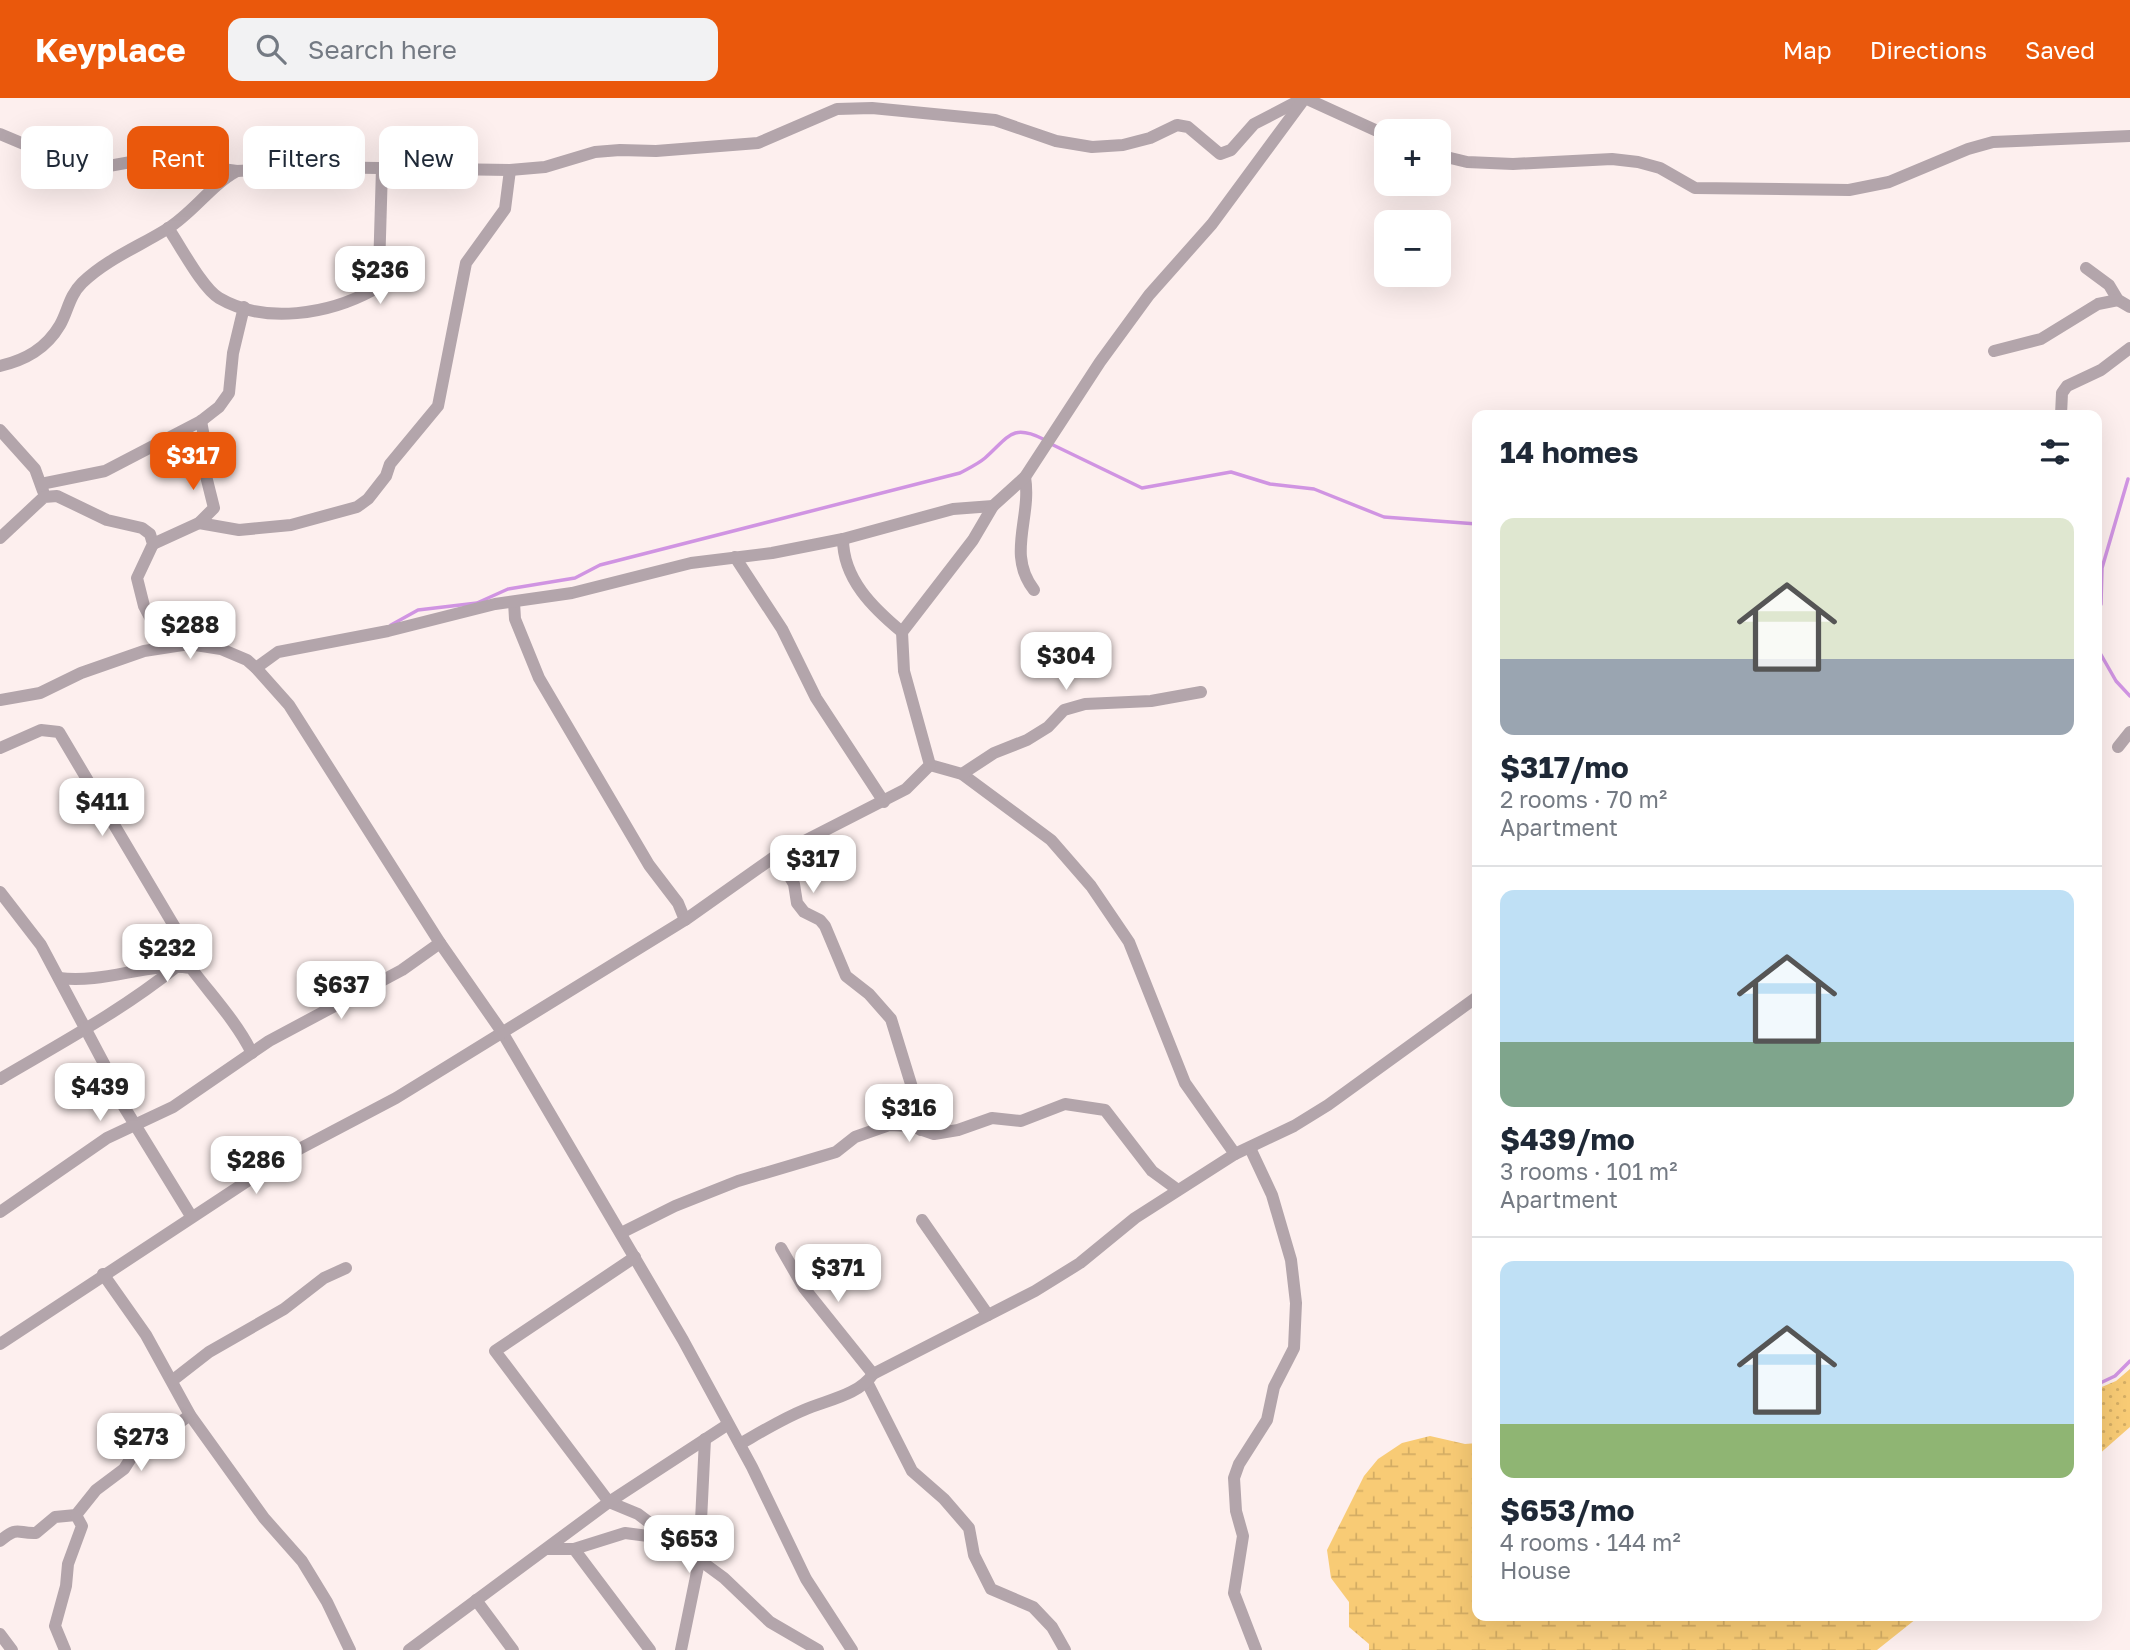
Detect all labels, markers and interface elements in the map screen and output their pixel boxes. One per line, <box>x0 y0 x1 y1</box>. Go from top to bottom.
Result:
search box <box>228 18 718 81</box>
text: Keyplace <box>35 30 186 69</box>
icon: search <box>252 30 290 68</box>
text: Search here <box>308 34 457 65</box>
text: Map <box>1783 35 1832 64</box>
text: Directions <box>1870 35 1987 64</box>
text: Saved <box>2025 35 2095 64</box>
map controls <box>1374 119 1451 287</box>
button: + <box>1374 119 1451 196</box>
chip: Buy <box>21 126 113 189</box>
chip: Rent <box>127 126 229 189</box>
chip: Filters <box>243 126 365 189</box>
chip: New <box>379 126 478 189</box>
button: − <box>1374 210 1451 287</box>
pin: $236 <box>339 246 421 306</box>
text: $236 <box>351 255 409 283</box>
pin: $317 <box>152 432 234 492</box>
icon: filters <box>2036 433 2074 471</box>
text: 14 homes <box>1500 434 1639 470</box>
text: $317 <box>166 441 220 469</box>
icon: home <box>1724 564 1850 690</box>
pin: $288 <box>149 602 231 661</box>
text: $288 <box>161 610 219 638</box>
pin: $304 <box>1025 632 1107 692</box>
text: $304 <box>1037 641 1095 669</box>
text: $317/mo <box>1500 749 1629 785</box>
pin: $411 <box>61 778 143 838</box>
text: 2 rooms · 70 m² <box>1500 785 1667 813</box>
text: $411 <box>75 787 129 815</box>
text: Apartment <box>1500 813 1618 841</box>
pin: $317 <box>772 836 854 895</box>
text: $317 <box>786 844 840 872</box>
pin: $232 <box>126 924 208 984</box>
text: $232 <box>138 933 196 961</box>
icon: home <box>1724 936 1850 1062</box>
pin: $637 <box>300 962 382 1021</box>
text: $637 <box>313 970 369 998</box>
pin: $439 <box>59 1063 141 1123</box>
text: $439 <box>71 1072 129 1100</box>
pin: $316 <box>868 1084 950 1144</box>
text: $316 <box>881 1093 937 1121</box>
text: $439/mo <box>1500 1121 1635 1157</box>
pin: $286 <box>215 1136 297 1196</box>
text: $286 <box>227 1145 285 1173</box>
text: 3 rooms · 101 m² <box>1500 1157 1677 1185</box>
text: Apartment <box>1500 1185 1618 1213</box>
pin: $371 <box>797 1244 879 1304</box>
text: $371 <box>811 1253 865 1281</box>
icon: home <box>1724 1307 1850 1433</box>
pin: $273 <box>100 1414 182 1473</box>
text: $273 <box>113 1422 169 1450</box>
text: $653/mo <box>1500 1492 1634 1528</box>
pin: $653 <box>648 1516 730 1575</box>
text: $653 <box>660 1524 718 1552</box>
text: 4 rooms · 144 m² <box>1500 1528 1681 1556</box>
text: House <box>1500 1556 1571 1584</box>

